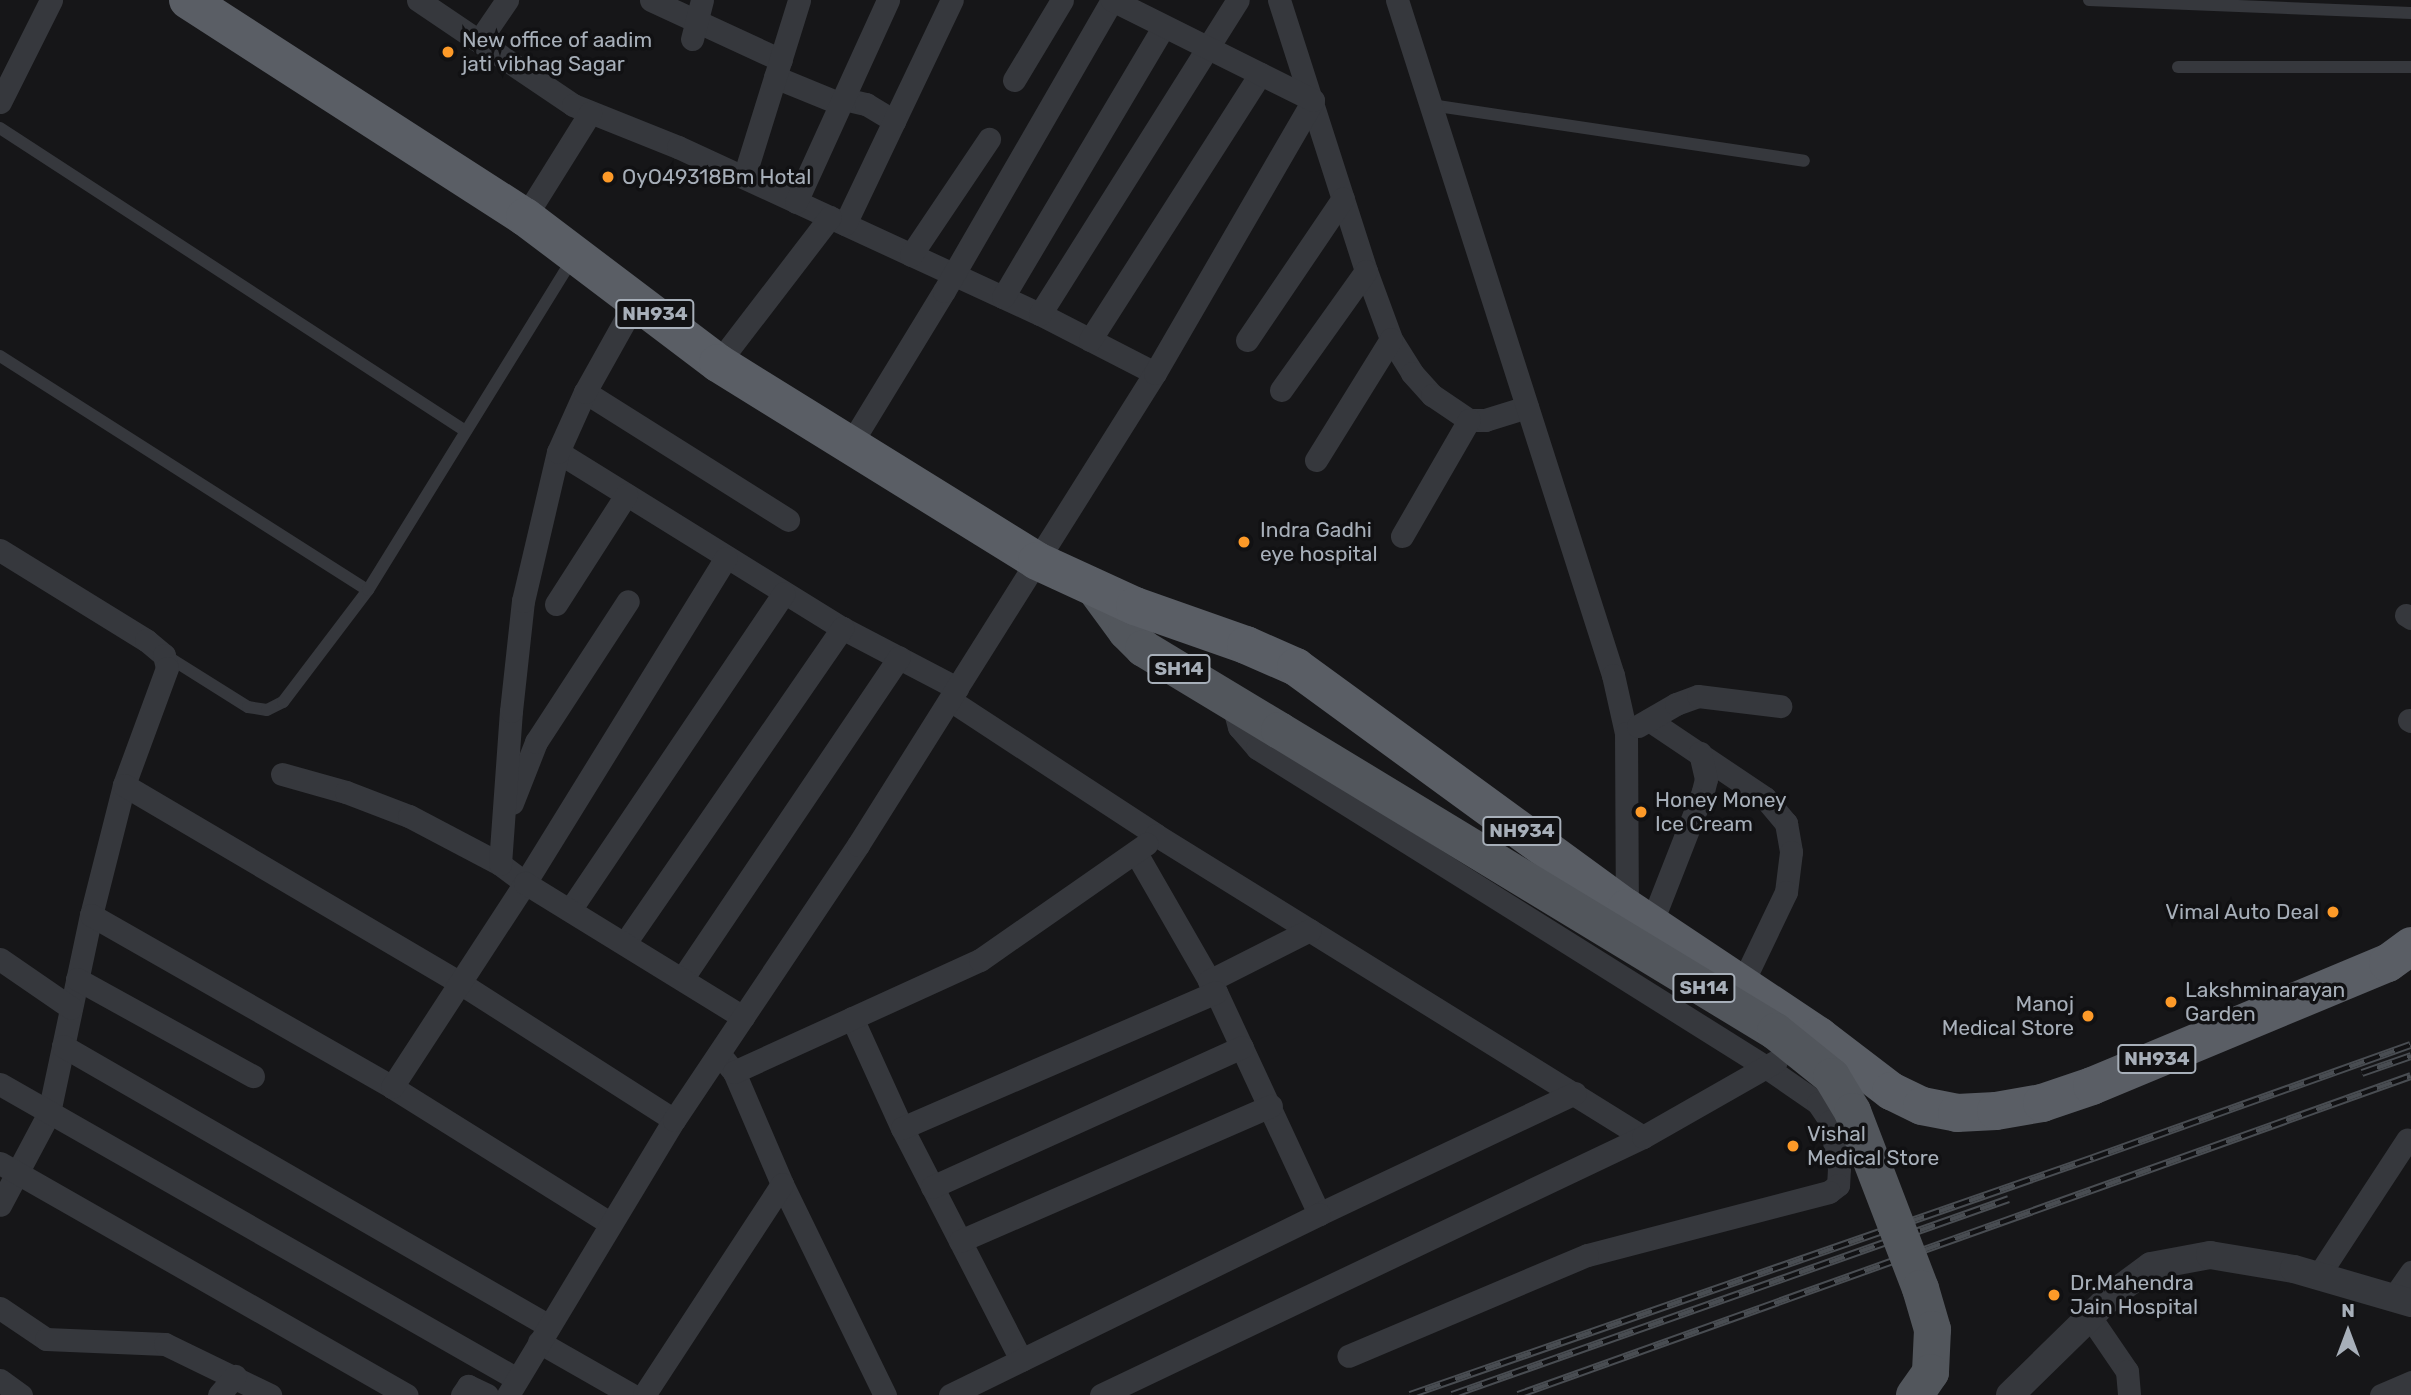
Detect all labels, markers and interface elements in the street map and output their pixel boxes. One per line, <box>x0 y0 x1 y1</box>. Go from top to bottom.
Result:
place label: New office of aadim jati vibhag Sagar <box>462 27 653 77</box>
marker: New office of aadim jati vibhag Sagar <box>440 44 456 60</box>
place label: OyO49318Bm Hotal <box>622 164 811 190</box>
marker: OyO49318Bm Hotal <box>600 169 616 185</box>
road number: NH934 <box>615 298 695 330</box>
place label: Indra Gadhi eye hospital <box>1260 517 1378 567</box>
marker: Indra Gadhi eye hospital <box>1234 532 1254 552</box>
road number: SH14 <box>1146 654 1212 684</box>
place label: Honey Money Ice Cream <box>1655 787 1787 837</box>
marker: Honey Money Ice Cream <box>1633 804 1649 820</box>
road number: NH934 <box>1482 816 1562 846</box>
place label: Vimal Auto Deal <box>2165 899 2319 925</box>
marker: Vimal Auto Deal <box>2325 904 2341 920</box>
road number: SH14 <box>1671 972 1737 1004</box>
place label: Lakshminarayan Garden <box>2185 977 2345 1027</box>
place label: Manoj Medical Store <box>1942 991 2074 1041</box>
marker: Lakshminarayan Garden <box>2163 994 2179 1010</box>
marker: Manoj Medical Store <box>2080 1008 2096 1024</box>
road number: NH934 <box>2117 1044 2197 1074</box>
place label: Vishal Medical Store <box>1807 1121 1939 1171</box>
marker: Vishal Medical Store <box>1785 1138 1801 1154</box>
place label: Dr.Mahendra Jain Hospital <box>2070 1270 2198 1320</box>
marker: Dr.Mahendra Jain Hospital <box>2044 1285 2064 1305</box>
north arrow <box>2313 1297 2383 1367</box>
text: N <box>2341 1299 2355 1322</box>

